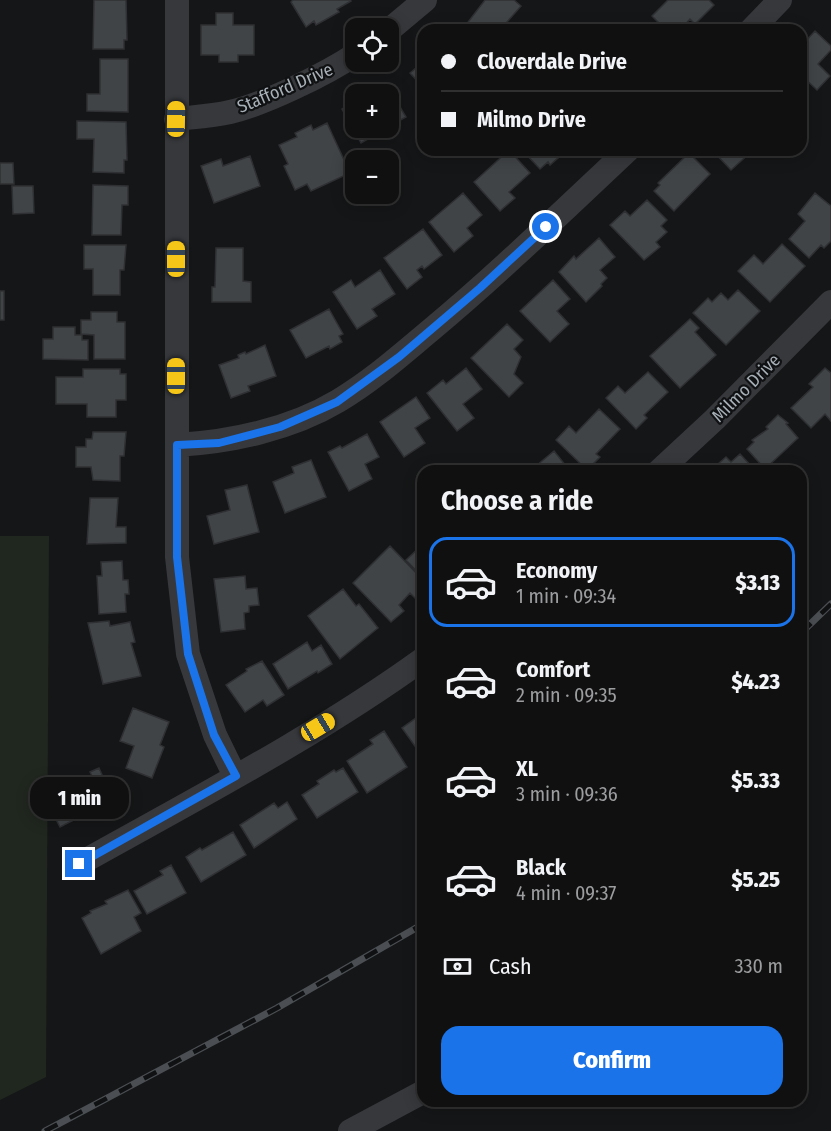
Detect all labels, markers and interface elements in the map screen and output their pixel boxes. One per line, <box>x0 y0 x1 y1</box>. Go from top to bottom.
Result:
map controls <box>345 18 399 204</box>
button: locate <box>345 18 399 72</box>
text: Cloverdale Drive <box>477 48 627 75</box>
street label: Stafford Drive <box>234 58 336 118</box>
button: + <box>345 84 399 138</box>
car <box>167 101 185 137</box>
text: Milmo Drive <box>477 106 586 133</box>
button: − <box>345 150 399 204</box>
route start <box>532 213 559 240</box>
car <box>167 241 185 277</box>
street label: Milmo Drive <box>707 349 785 427</box>
car <box>167 358 185 394</box>
text: Choose a ride <box>441 485 593 517</box>
icon: car <box>444 555 498 609</box>
text: Economy <box>516 557 597 584</box>
text: $3.13 <box>735 569 780 596</box>
text: 1 min · 09:34 <box>516 584 616 608</box>
icon: car <box>444 654 498 708</box>
text: Comfort <box>516 656 590 683</box>
text: $4.23 <box>731 668 780 695</box>
text: 2 min · 09:35 <box>516 683 617 707</box>
car <box>298 710 338 744</box>
icon: car <box>444 753 498 807</box>
text: XL <box>516 755 538 782</box>
text: $5.33 <box>731 767 780 794</box>
callout: 1 min <box>29 777 128 819</box>
text: 3 min · 09:36 <box>516 782 618 806</box>
text: 1 min <box>58 786 101 810</box>
route end <box>65 850 92 877</box>
icon: car <box>444 852 498 906</box>
text: Black <box>516 854 566 881</box>
text: $5.25 <box>731 866 780 893</box>
text: 4 min · 09:37 <box>516 881 616 905</box>
icon: cash <box>441 950 474 983</box>
text: Cash <box>489 953 532 980</box>
text: 330 m <box>734 954 783 978</box>
button: Confirm <box>441 1026 783 1095</box>

